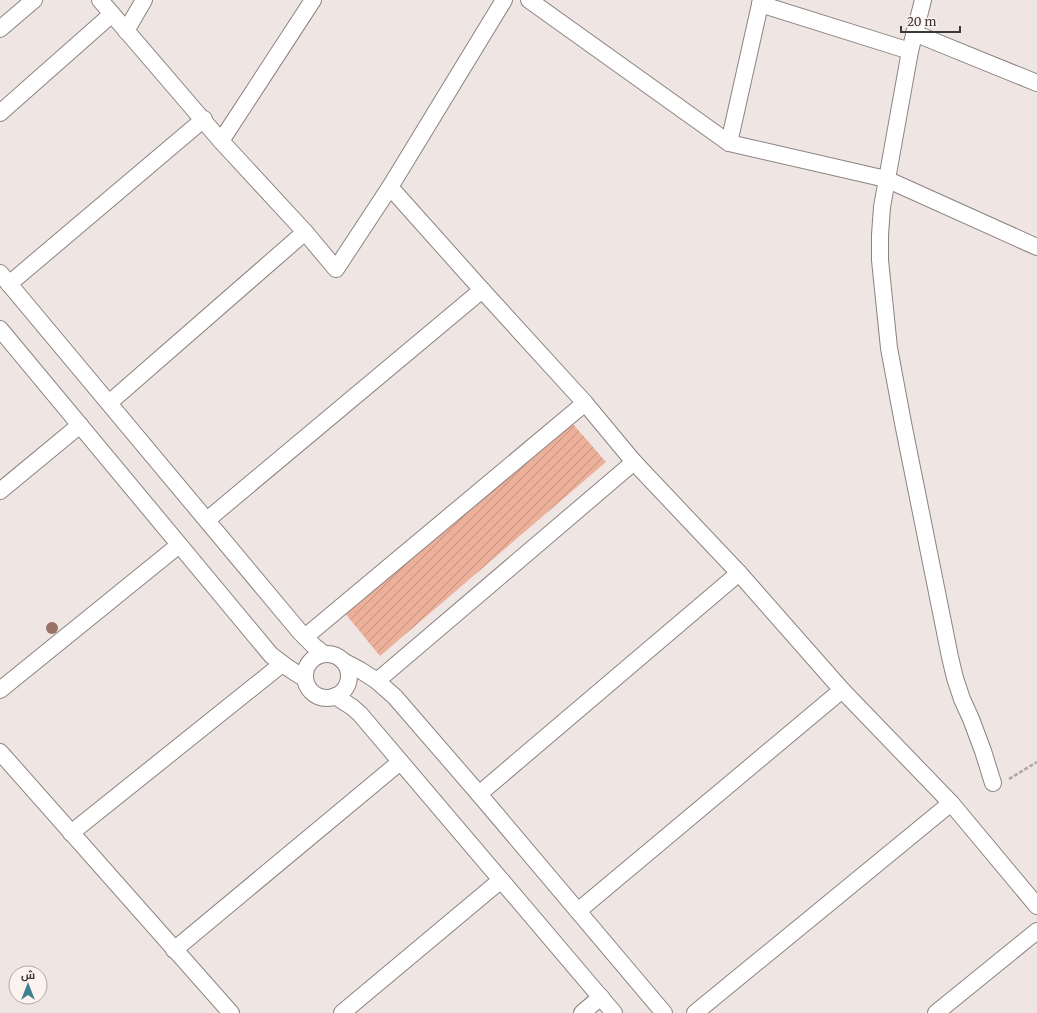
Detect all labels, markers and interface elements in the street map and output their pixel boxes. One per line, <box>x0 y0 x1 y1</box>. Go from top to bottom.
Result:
scale bar <box>901 8 960 34</box>
text: 20 m <box>907 14 936 29</box>
north arrow <box>8 965 48 1005</box>
text: ش <box>21 968 35 982</box>

